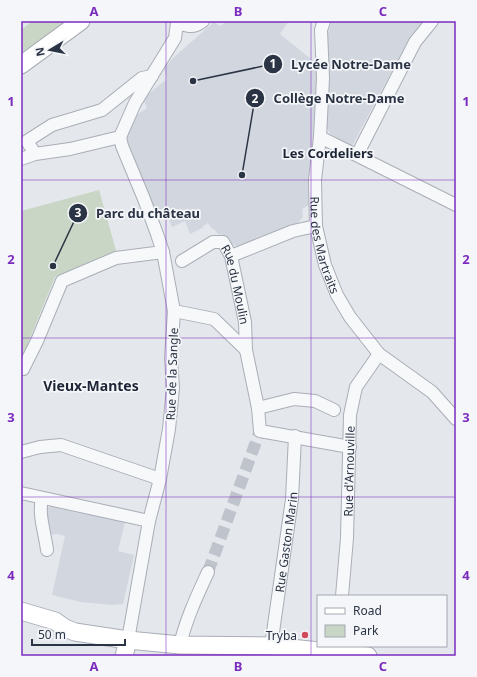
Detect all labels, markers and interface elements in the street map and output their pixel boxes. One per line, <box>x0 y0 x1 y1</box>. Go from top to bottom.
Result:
text: A <box>90 2 99 20</box>
text: B <box>234 2 242 20</box>
text: C <box>379 2 387 20</box>
north arrow <box>30 30 70 70</box>
text: N <box>31 46 48 58</box>
callout: Lycée Notre-Dame <box>263 52 419 77</box>
text: 1 <box>270 55 276 72</box>
text: Lycée Notre-Dame <box>291 55 411 73</box>
callout: Collège Notre-Dame <box>245 86 412 111</box>
text: Collège Notre-Dame <box>274 89 405 107</box>
text: 2 <box>252 90 259 107</box>
text: 1 <box>7 92 15 110</box>
text: 1 <box>462 92 470 110</box>
district label: Les Cordeliers <box>283 144 373 162</box>
street label: Rue des Martraits <box>307 196 344 296</box>
callout: Parc du château <box>68 201 208 226</box>
text: 3 <box>75 204 82 221</box>
text: Parc du château <box>96 204 200 222</box>
street label: Rue du Moulin <box>217 241 254 326</box>
text: 2 <box>7 250 15 268</box>
text: 2 <box>462 250 470 268</box>
street label: Rue de la Sangle <box>162 327 182 421</box>
district label: Vieux-Mantes <box>43 376 139 395</box>
text: 3 <box>7 408 15 426</box>
text: 3 <box>462 408 470 426</box>
street label: Rue d'Arnouville <box>339 425 358 517</box>
street label: Rue Gaston Marin <box>270 491 301 593</box>
text: 4 <box>7 566 15 584</box>
text: 4 <box>462 566 470 584</box>
legend <box>317 595 447 647</box>
text: Road <box>353 602 382 619</box>
scale bar <box>32 621 125 647</box>
text: Park <box>353 622 379 639</box>
text: 50 m <box>38 626 66 643</box>
place label: Tryba <box>266 627 297 644</box>
marker: Tryba <box>300 630 310 640</box>
text: A <box>90 657 99 675</box>
text: B <box>234 657 242 675</box>
text: C <box>379 657 387 675</box>

